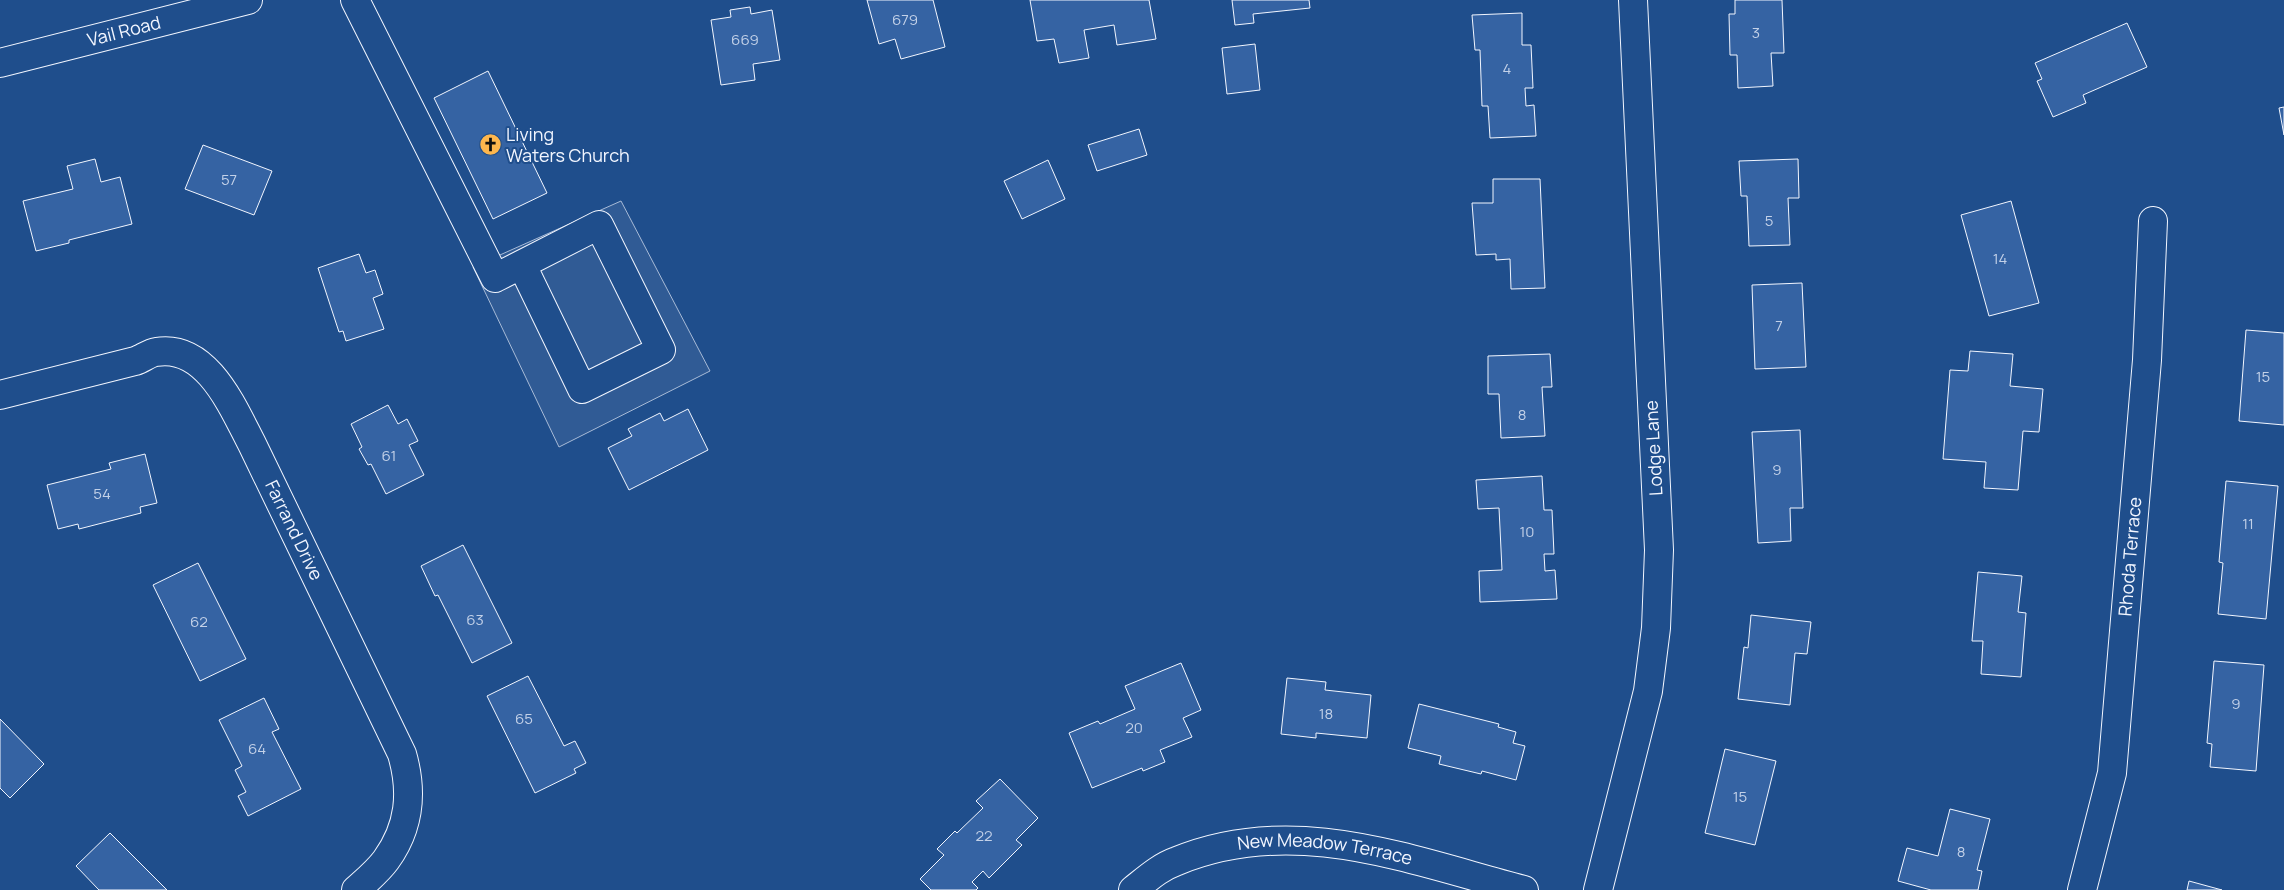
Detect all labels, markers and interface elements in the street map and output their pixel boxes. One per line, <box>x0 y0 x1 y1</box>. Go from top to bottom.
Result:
house number: 679 <box>892 9 918 30</box>
street label: Vail Road <box>85 10 163 51</box>
house number: 3 <box>1752 22 1760 43</box>
house number: 669 <box>731 29 759 50</box>
house number: 4 <box>1503 58 1512 79</box>
place label: Living Waters Church <box>506 122 630 167</box>
church icon: Living Waters Church <box>478 133 502 157</box>
house number: 57 <box>221 169 237 190</box>
house number: 5 <box>1765 210 1773 231</box>
house number: 14 <box>1993 248 2007 269</box>
house number: 7 <box>1775 315 1783 336</box>
house number: 15 <box>2256 366 2270 387</box>
street label: Lodge Lane <box>1639 400 1667 496</box>
house number: 8 <box>1518 404 1526 425</box>
house number: 61 <box>382 445 396 466</box>
house number: 9 <box>1772 459 1782 480</box>
street label: Farrand Drive <box>260 476 329 584</box>
house number: 54 <box>93 483 111 504</box>
street label: Rhoda Terrace <box>2112 496 2146 617</box>
house number: 11 <box>2242 513 2254 534</box>
house number: 10 <box>1520 521 1535 542</box>
house number: 63 <box>466 609 484 630</box>
house number: 62 <box>190 611 208 632</box>
house number: 9 <box>2231 693 2241 714</box>
house number: 18 <box>1319 703 1333 724</box>
house number: 65 <box>515 708 533 729</box>
house number: 20 <box>1125 717 1143 738</box>
house number: 64 <box>248 738 266 759</box>
house number: 15 <box>1733 786 1747 807</box>
house number: 22 <box>975 825 993 846</box>
street label: New Meadow Terrace <box>1236 827 1415 870</box>
house number: 8 <box>1957 841 1965 862</box>

